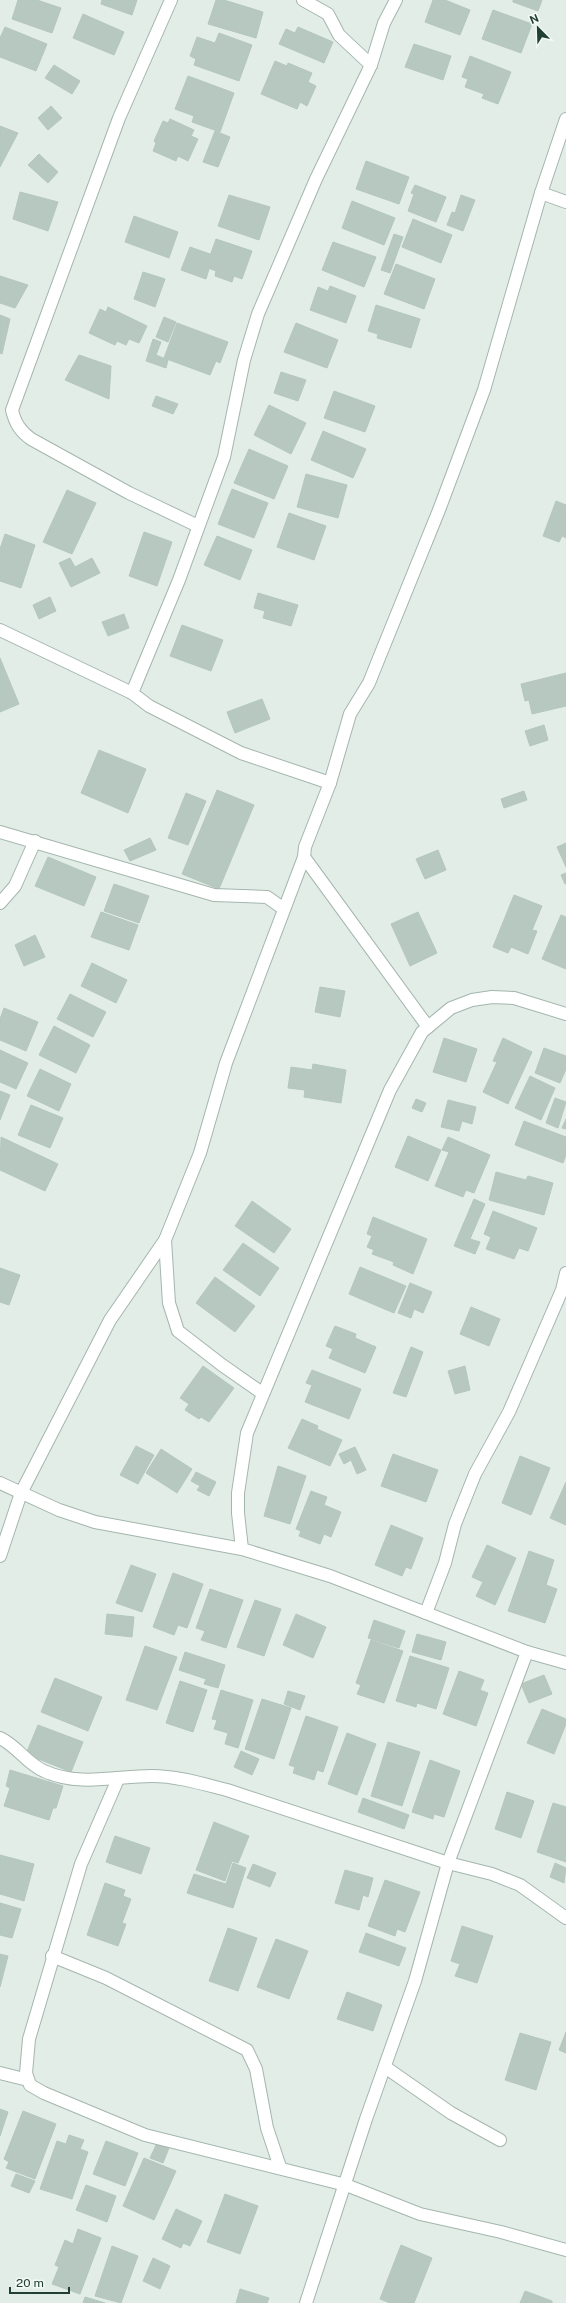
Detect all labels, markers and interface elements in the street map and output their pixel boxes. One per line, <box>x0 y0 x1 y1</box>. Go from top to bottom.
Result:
north arrow <box>518 8 558 48</box>
text: N <box>528 12 540 26</box>
scale bar <box>10 2269 69 2295</box>
text: 20 m <box>16 2276 44 2290</box>

